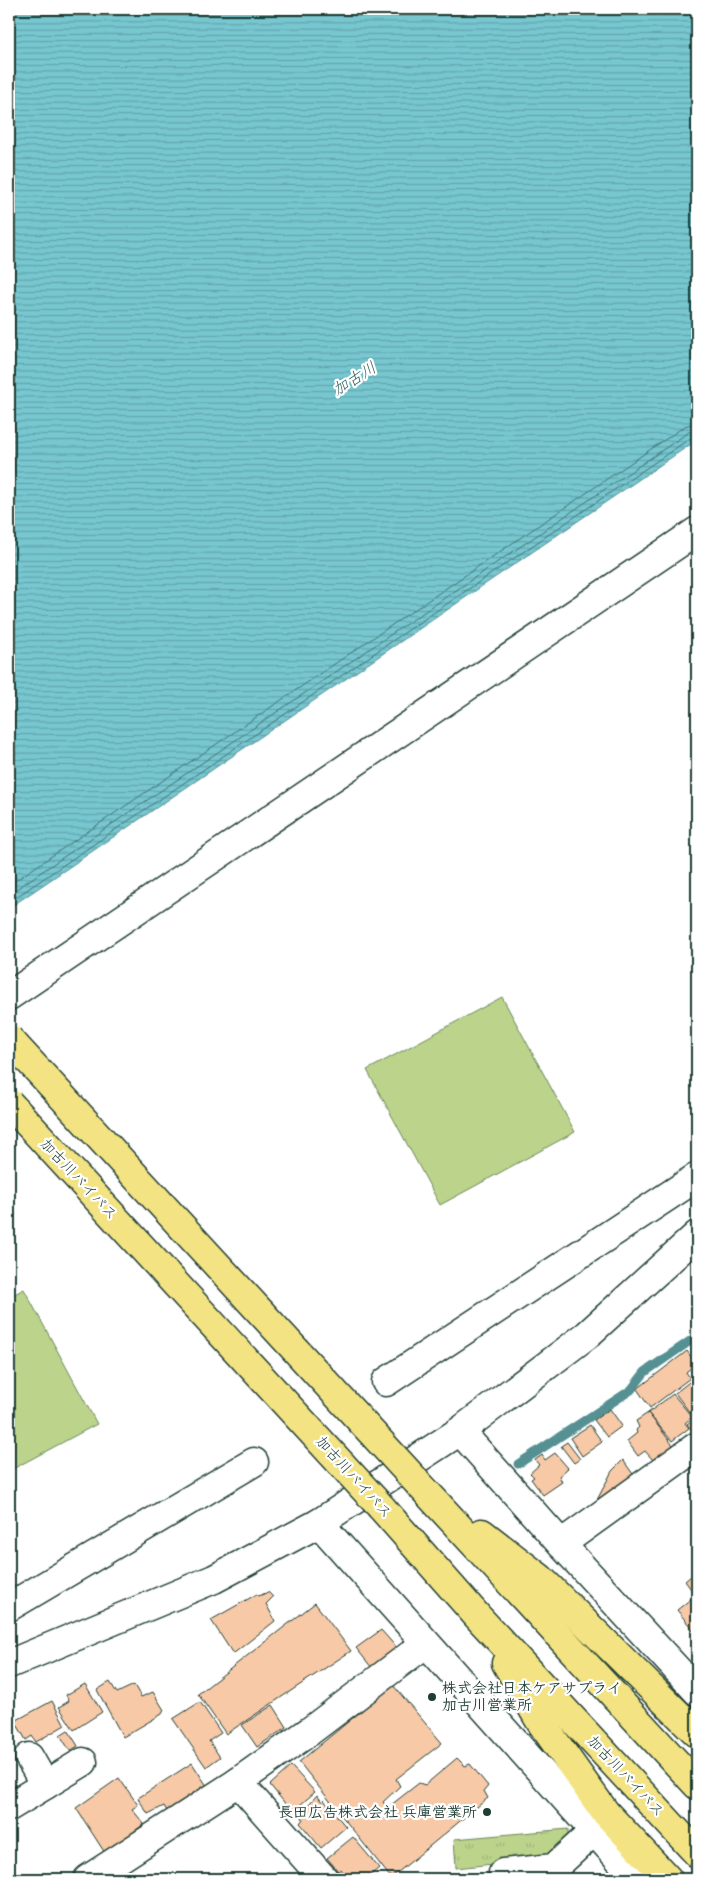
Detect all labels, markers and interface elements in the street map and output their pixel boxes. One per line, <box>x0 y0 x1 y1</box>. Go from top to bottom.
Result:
water label: 加古川 <box>329 358 380 400</box>
street label: 加古川バイパス <box>36 1135 121 1224</box>
street label: 加古川バイパス <box>312 1432 396 1523</box>
place label: 株式会社日本ケアサプライ 加古川営業所 <box>442 1679 622 1715</box>
marker: 株式会社日本ケアサプライ 加古川営業所 <box>426 1691 438 1703</box>
street label: 加古川バイパス <box>583 1732 668 1821</box>
place label: 長田広告株式会社 兵庫営業所 <box>278 1803 477 1822</box>
marker: 長田広告株式会社 兵庫営業所 <box>481 1806 493 1818</box>

